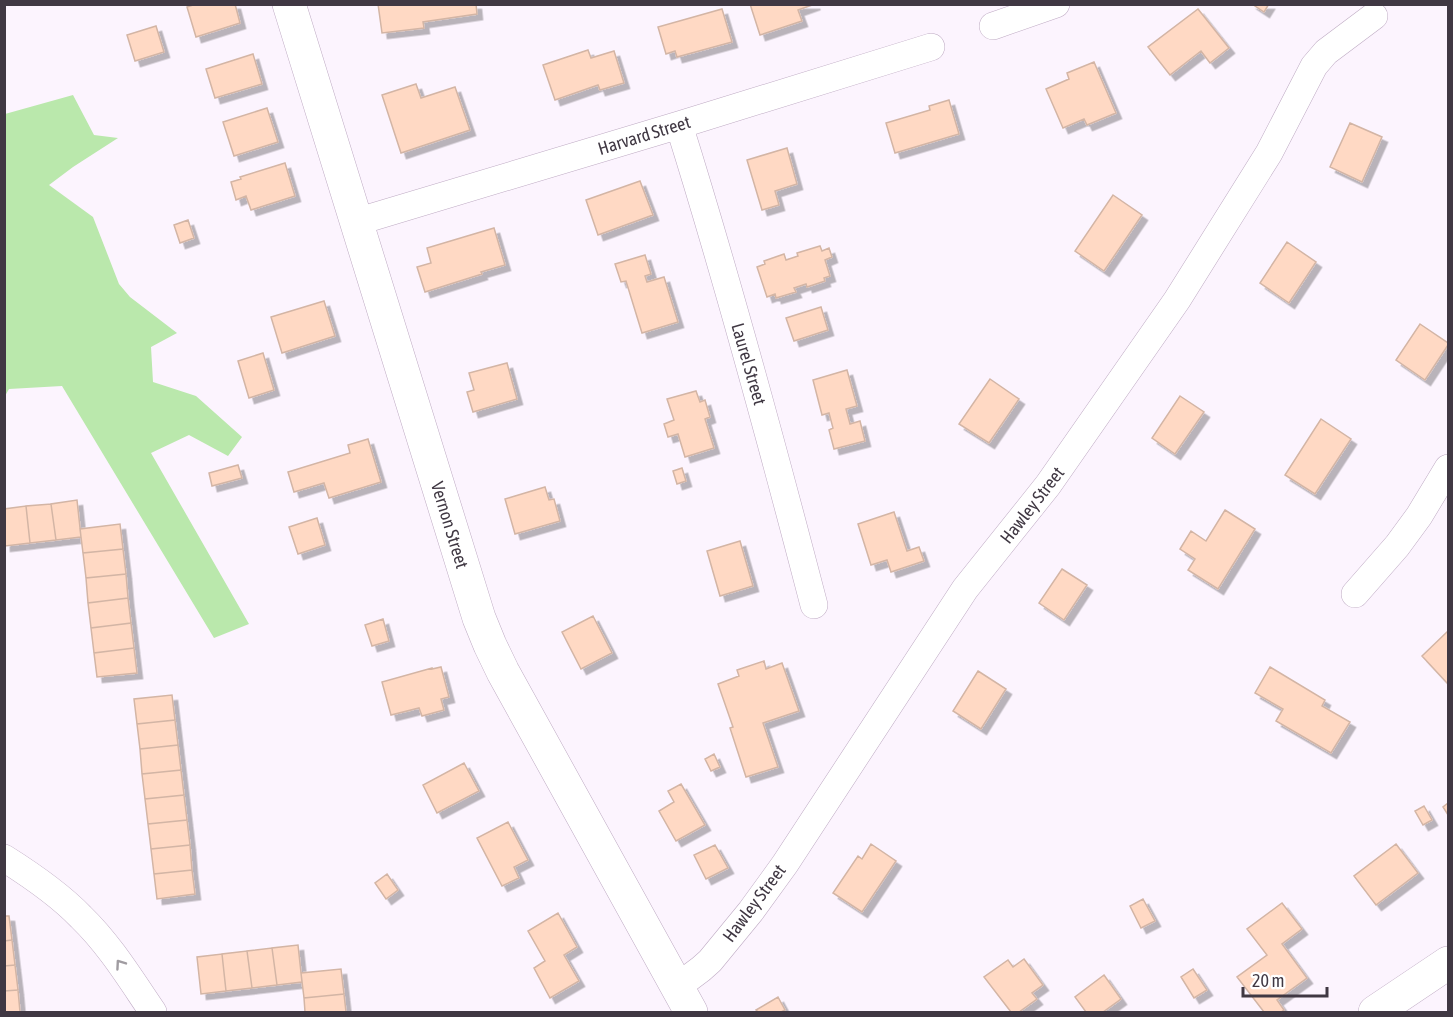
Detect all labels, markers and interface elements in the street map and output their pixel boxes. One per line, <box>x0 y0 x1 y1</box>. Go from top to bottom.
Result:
street label: Harvard Street <box>595 111 693 159</box>
street label: Laurel Street <box>727 321 771 407</box>
street label: Hawley Street <box>996 462 1068 548</box>
street label: Vernon Street <box>427 479 473 571</box>
street label: Hawley Street <box>718 860 790 946</box>
one-way arrow <box>116 960 127 971</box>
scale bar <box>1243 960 1327 998</box>
text: 20 m <box>1252 970 1284 991</box>

